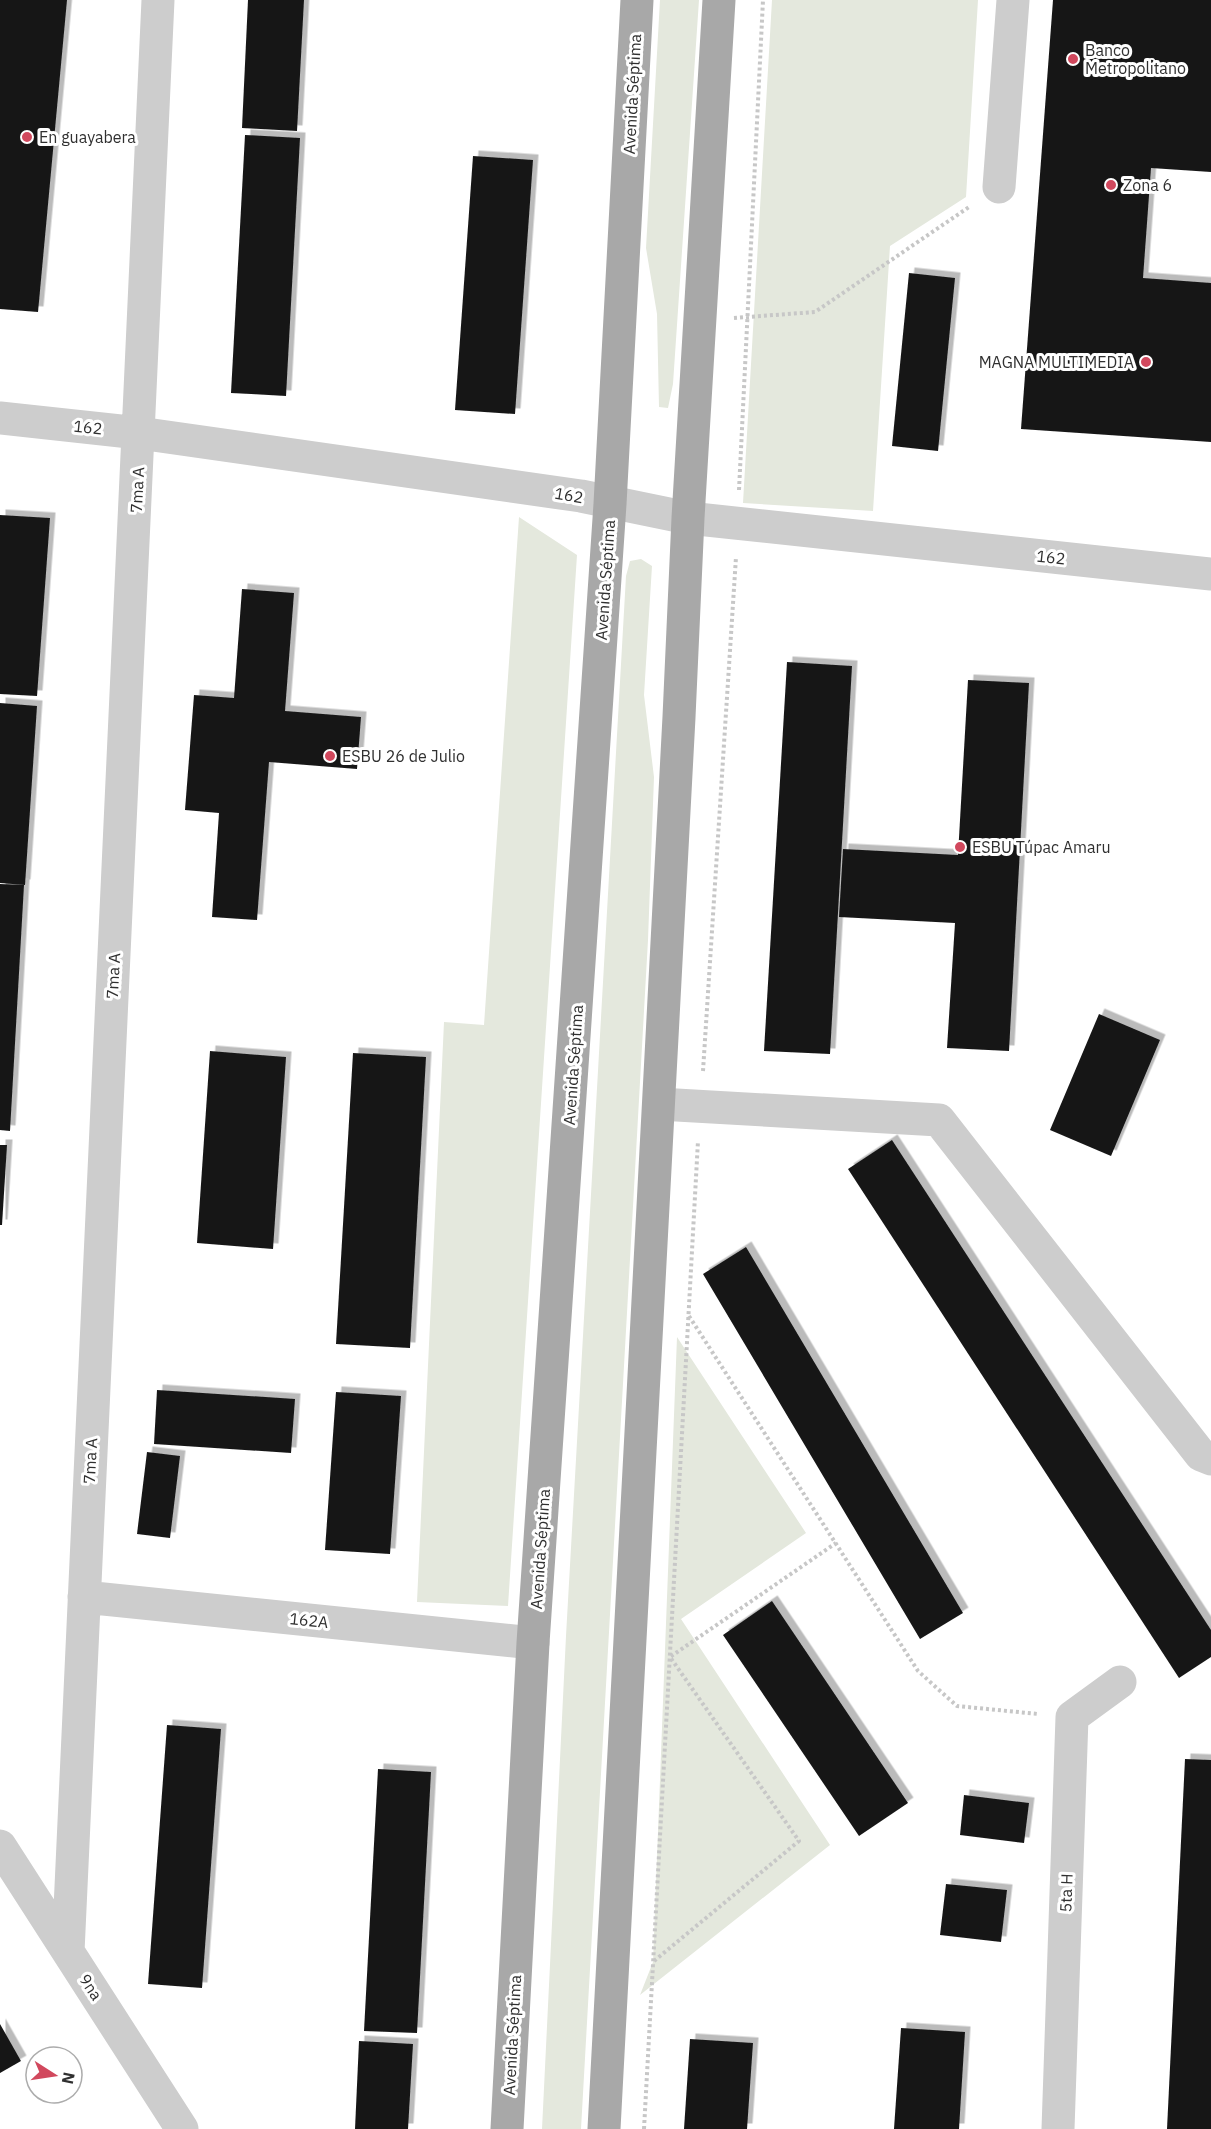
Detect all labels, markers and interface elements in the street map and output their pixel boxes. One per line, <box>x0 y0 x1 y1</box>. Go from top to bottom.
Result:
street label: Avenida Séptima <box>619 33 645 155</box>
place label: Banco Metropolitano <box>1085 40 1186 78</box>
marker: Banco Metropolitano <box>1066 52 1080 66</box>
place label: En guayabera <box>39 127 136 147</box>
marker: En guayabera <box>20 130 34 144</box>
place label: Zona 6 <box>1123 175 1172 195</box>
marker: Zona 6 <box>1104 178 1118 192</box>
place label: MAGNA MULTIMEDIA <box>979 352 1134 372</box>
marker: MAGNA MULTIMEDIA <box>1139 355 1153 369</box>
street label: 162 <box>73 416 103 438</box>
street label: 7ma A <box>126 466 148 514</box>
street label: 162 <box>553 483 585 507</box>
street label: Avenida Séptima <box>591 519 619 641</box>
street label: 162 <box>1036 546 1066 568</box>
place label: ESBU 26 de Julio <box>342 746 465 766</box>
marker: ESBU 26 de Julio <box>323 749 337 763</box>
place label: ESBU Túpac Amaru <box>972 837 1111 857</box>
marker: ESBU Túpac Amaru <box>953 840 967 854</box>
street label: 7ma A <box>102 952 124 1000</box>
street label: Avenida Séptima <box>559 1004 587 1126</box>
street label: 7ma A <box>79 1437 101 1485</box>
street label: Avenida Séptima <box>526 1488 554 1610</box>
street label: 162A <box>289 1608 329 1632</box>
street label: 5ta H <box>1055 1873 1077 1913</box>
street label: 9na <box>75 1970 107 2004</box>
street label: Avenida Séptima <box>499 1974 525 2096</box>
north arrow <box>24 2045 84 2105</box>
text: N <box>58 2070 80 2086</box>

